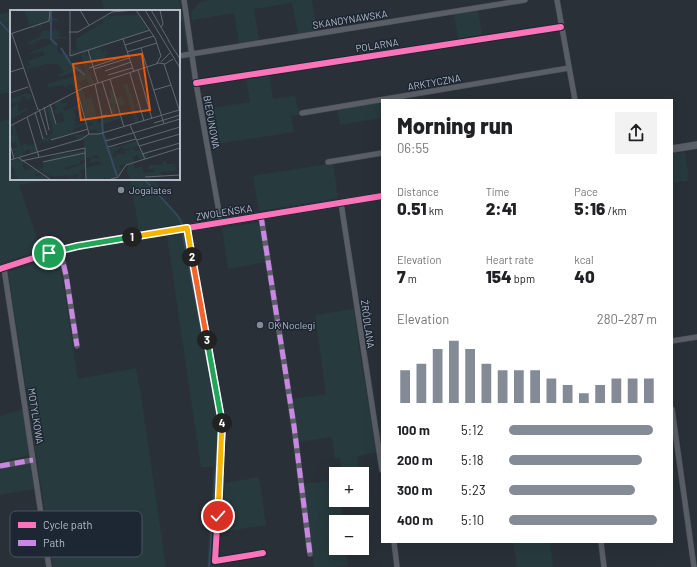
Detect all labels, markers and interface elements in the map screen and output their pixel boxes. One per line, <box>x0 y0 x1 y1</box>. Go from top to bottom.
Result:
street label: SKANDYNAWSKA <box>312 7 388 31</box>
inset map <box>10 10 180 180</box>
street label: POLARNA <box>355 36 399 54</box>
street label: ARKTYCZNA <box>406 71 462 93</box>
street label: BIEGUNOWA <box>201 94 223 150</box>
text: Morning run <box>397 112 513 138</box>
button: share <box>615 112 657 154</box>
text: 06:55 <box>397 140 429 156</box>
place label: Jogalates <box>129 184 172 196</box>
marker: Jogalates <box>116 185 126 195</box>
text: Distance <box>397 185 439 198</box>
text: Time <box>486 185 509 198</box>
text: Pace <box>574 185 598 198</box>
text: 0.51 <box>397 198 427 218</box>
text: 2:41 <box>486 198 517 218</box>
text: 5:16 <box>574 198 605 218</box>
street label: ZWOLEŃSKA <box>195 202 253 222</box>
text: km <box>427 204 443 217</box>
text: /km <box>605 204 627 217</box>
pin: 1 <box>122 227 142 247</box>
text: 1 <box>130 230 134 243</box>
pin <box>32 236 66 270</box>
icon: arrive <box>38 242 60 264</box>
pin: 2 <box>182 247 202 267</box>
text: 2 <box>189 250 195 263</box>
text: Elevation <box>397 253 441 266</box>
text: Heart rate <box>486 253 534 266</box>
text: kcal <box>574 253 594 266</box>
text: 7 <box>397 266 406 286</box>
text: 154 <box>486 266 512 286</box>
text: 40 <box>574 266 595 286</box>
text: m <box>406 272 417 285</box>
text: bpm <box>512 272 535 285</box>
street label: ŹRÓDLANA <box>359 299 377 349</box>
text: Elevation <box>397 311 449 327</box>
text: 280–287 m <box>597 311 657 327</box>
place label: OK Noclegi <box>268 319 315 331</box>
marker: OK Noclegi <box>255 320 265 330</box>
pin: 3 <box>197 330 217 350</box>
text: 3 <box>204 333 210 346</box>
street label: MOTYLKOWA <box>26 387 46 445</box>
pin: 4 <box>212 413 232 433</box>
text: 4 <box>219 416 225 429</box>
text: 100 m <box>397 422 430 438</box>
text: 5:12 <box>461 422 484 438</box>
text: 200 m <box>397 452 433 468</box>
text: 5:18 <box>461 452 483 468</box>
map controls <box>329 467 369 555</box>
button: + <box>329 467 369 507</box>
text: 300 m <box>397 482 432 498</box>
text: 5:23 <box>461 482 486 498</box>
pin <box>201 499 235 533</box>
icon: check <box>207 505 229 527</box>
legend <box>10 511 142 557</box>
text: 400 m <box>397 512 433 528</box>
text: 5:10 <box>461 512 484 528</box>
button: − <box>329 515 369 555</box>
text: Cycle path <box>43 518 93 531</box>
text: Path <box>43 536 65 549</box>

